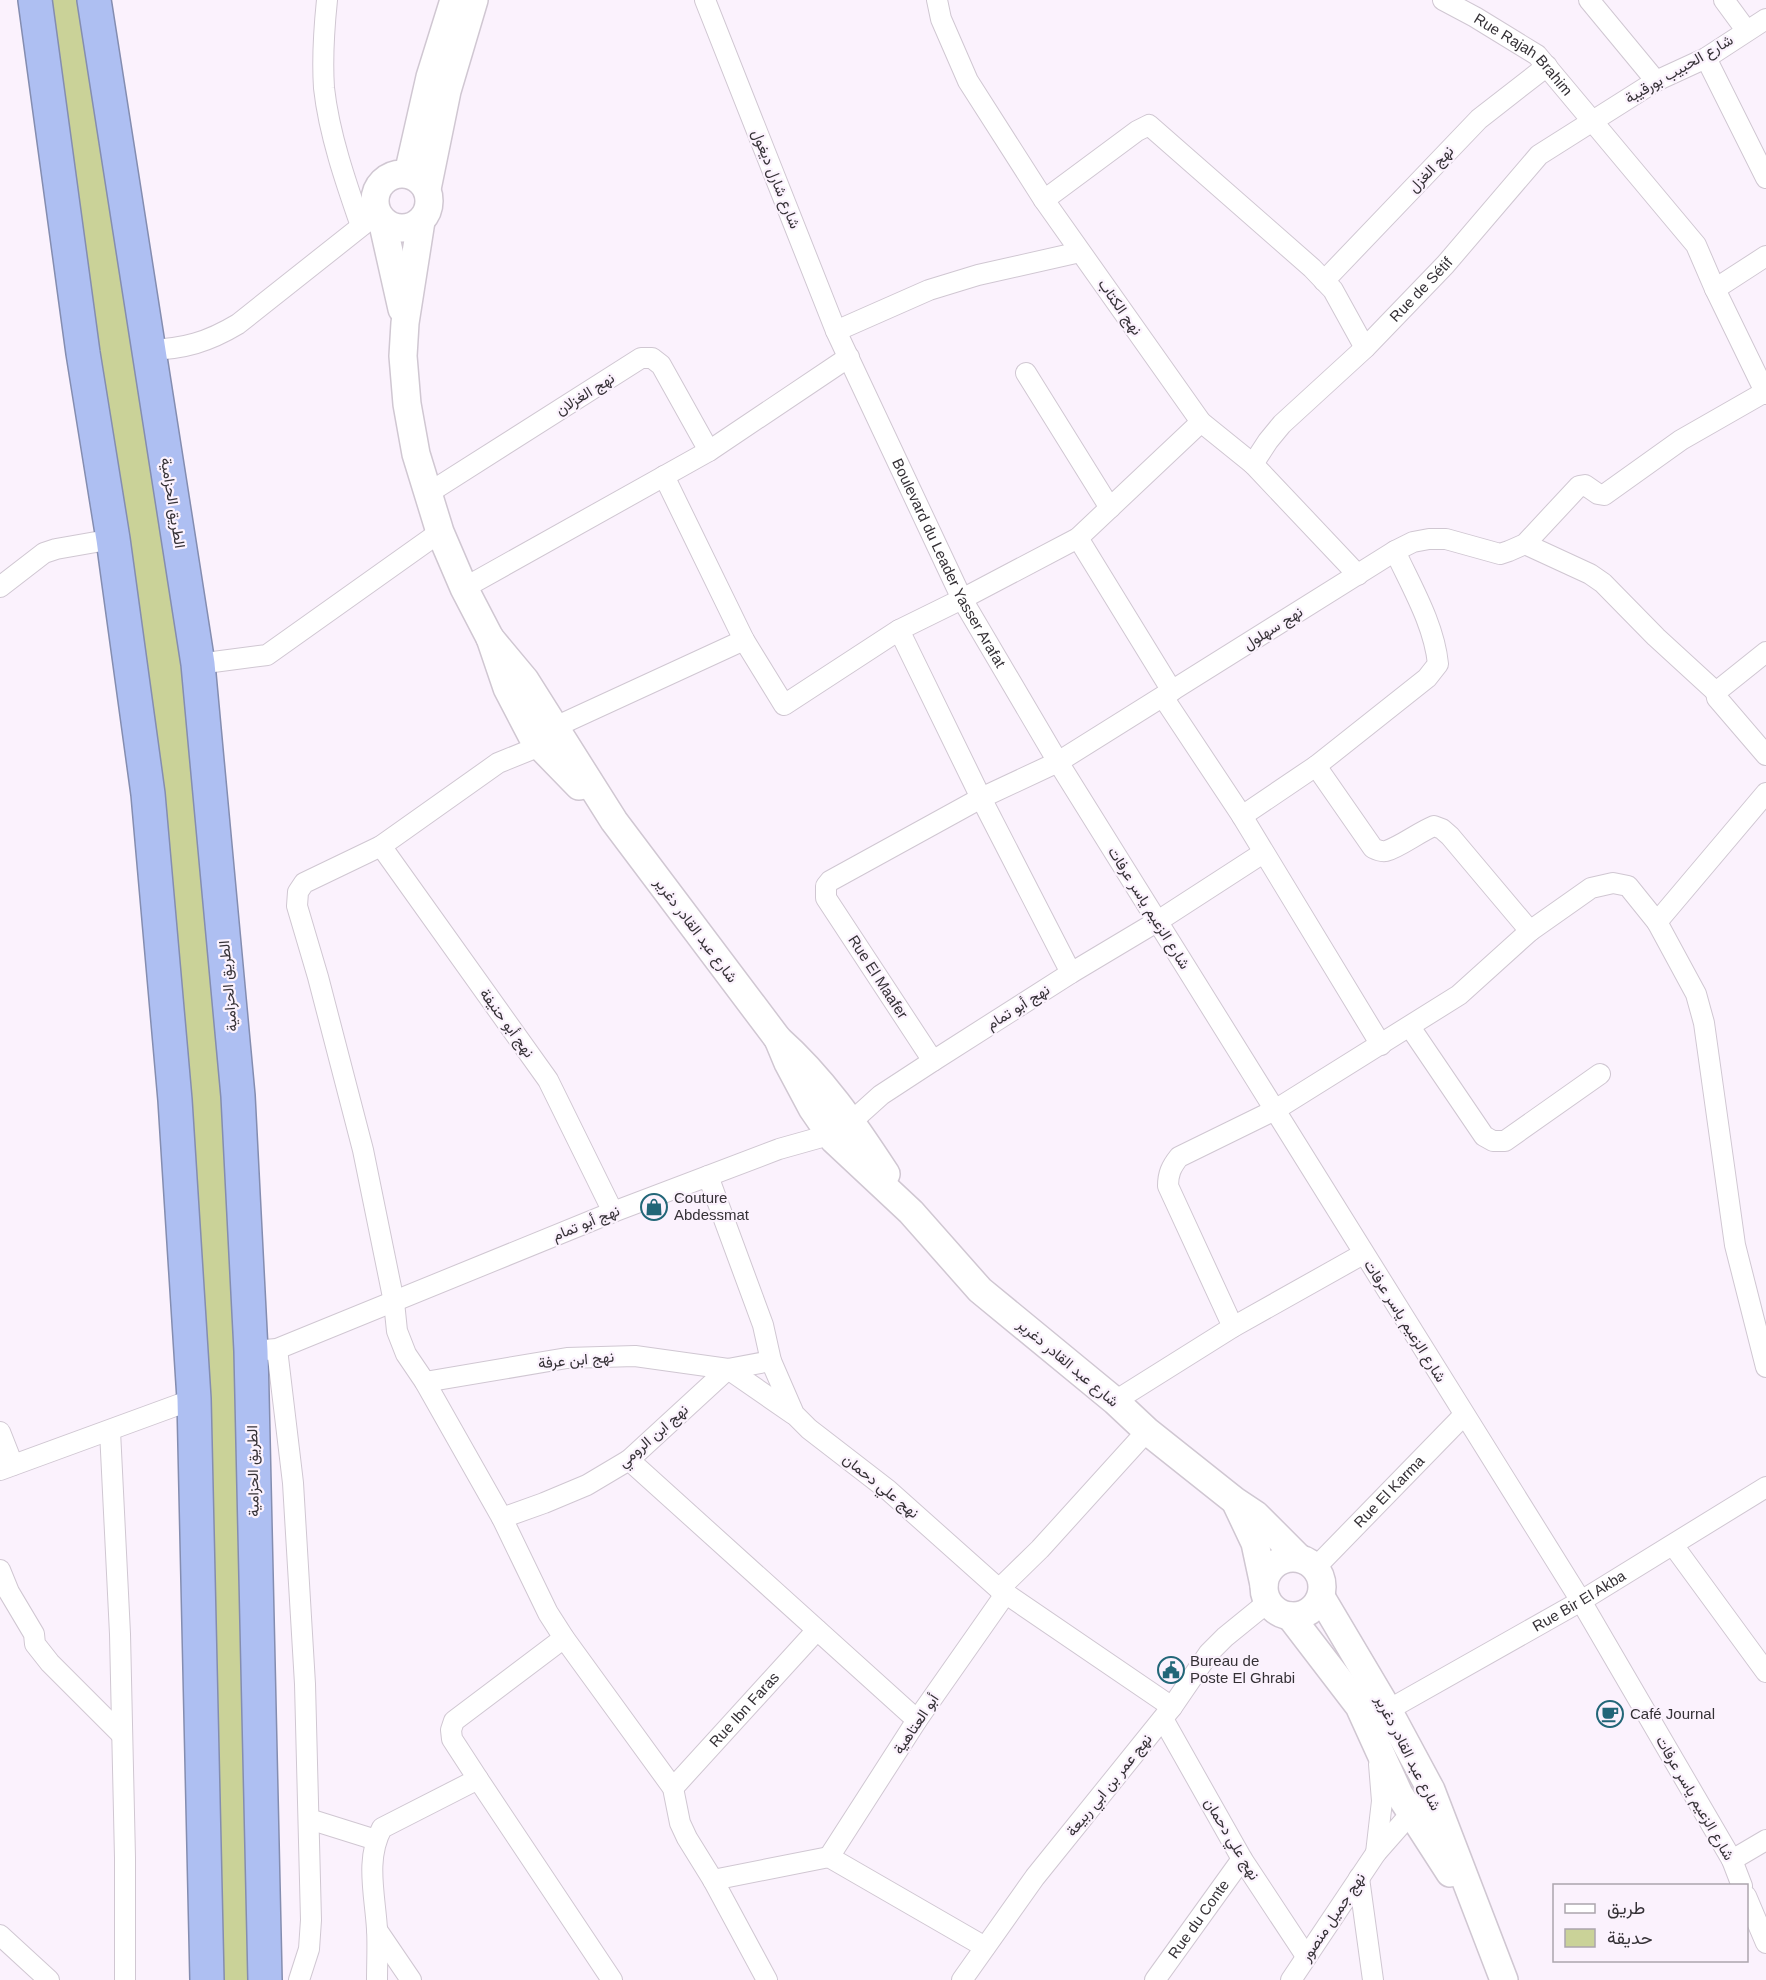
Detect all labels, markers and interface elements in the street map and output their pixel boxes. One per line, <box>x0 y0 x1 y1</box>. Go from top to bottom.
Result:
street label: Rue Rajah Brahim <box>1471 10 1576 99</box>
street label: شارع الحبيب بورقيبة <box>1622 31 1737 109</box>
street label: شارع شارل ديغول <box>746 127 804 232</box>
street label: نهج الغزل <box>1405 142 1459 197</box>
street label: Rue de Sétif <box>1386 253 1456 325</box>
street label: نهج الكتاب <box>1092 275 1146 340</box>
street label: نهج الغزلان <box>552 369 619 421</box>
street label: الطريق الحزامية <box>156 456 189 550</box>
street label: Boulevard du Leader Yasser Arafat <box>889 456 1010 671</box>
street label: نهج سهلول <box>1240 603 1307 655</box>
street label: شارع الزعيم ياسر عرفات <box>1102 844 1194 974</box>
street label: شارع عبد القادر دغرير <box>648 873 741 987</box>
street label: Rue El Maafer <box>845 932 912 1022</box>
street label: الطريق الحزامية <box>215 939 242 1032</box>
street label: نهج أبو تمام <box>983 981 1054 1035</box>
street label: نهج أبو حنيفة <box>474 985 538 1062</box>
place label: Couture Abdessmat <box>674 1189 750 1223</box>
shop icon: Couture Abdessmat <box>639 1192 669 1222</box>
street label: نهج أبو تمام <box>550 1201 623 1247</box>
street label: شارع الزعيم ياسر عرفات <box>1358 1257 1450 1387</box>
street label: شارع عبد القادر دغرير <box>1012 1315 1123 1412</box>
street label: نهج ابن عرفة <box>537 1348 615 1374</box>
street label: نهج ابن الرومي <box>614 1401 694 1474</box>
street label: الطريق الحزامية <box>243 1425 264 1517</box>
street label: نهج علي دحمان <box>837 1450 923 1525</box>
street label: Rue El Karma <box>1350 1452 1428 1531</box>
street label: Rue Bir El Akba <box>1529 1566 1629 1635</box>
place label: Bureau de Poste El Ghrabi <box>1190 1652 1295 1686</box>
public building icon: Bureau de Poste El Ghrabi <box>1156 1655 1186 1685</box>
street label: Rue Ibn Faras <box>706 1668 782 1750</box>
street label: أبو العتاهية <box>889 1690 943 1757</box>
street label: شارع عبد القادر دغرير <box>1369 1691 1445 1815</box>
cafe icon: Café Journal <box>1595 1699 1625 1729</box>
place label: Café Journal <box>1630 1705 1715 1722</box>
street label: نهج عمر بن ابي ربيعة <box>1062 1730 1159 1842</box>
street label: شارع الزعيم ياسر عرفات <box>1650 1733 1738 1865</box>
street label: نهج علي دحمان <box>1197 1795 1264 1885</box>
street label: نهج جميل منصور <box>1296 1869 1371 1967</box>
street label: Rue du Conte <box>1164 1876 1232 1961</box>
legend <box>1553 1884 1748 1962</box>
text: طريق <box>1607 1898 1645 1919</box>
text: حديقة <box>1607 1928 1653 1948</box>

